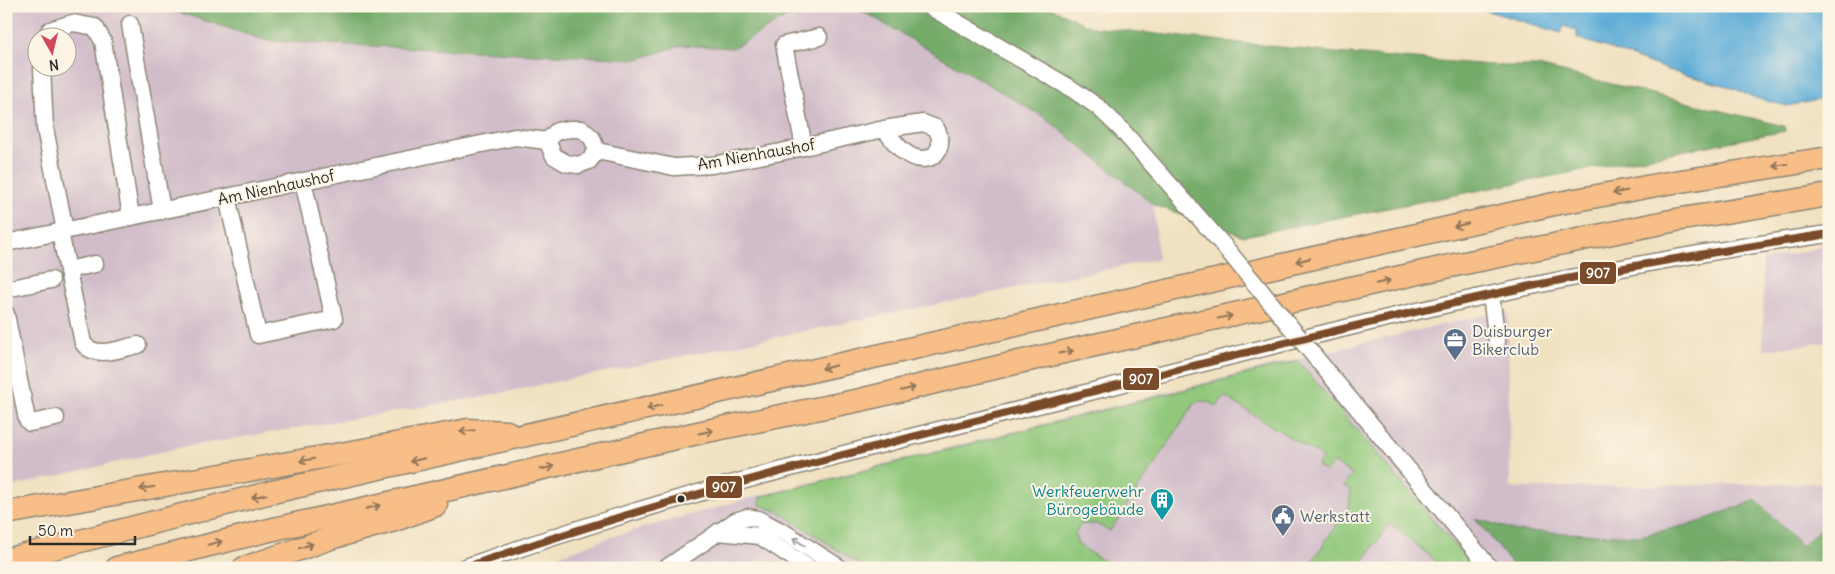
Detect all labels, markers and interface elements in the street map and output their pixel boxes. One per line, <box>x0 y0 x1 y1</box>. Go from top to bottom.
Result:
north arrow <box>28 28 78 78</box>
text: N <box>48 55 60 74</box>
street label: Am Nienhaushof <box>696 134 817 174</box>
one-way arrow <box>1773 160 1789 170</box>
street label: Am Nienhaushof <box>216 165 337 209</box>
one-way arrow <box>1613 187 1629 197</box>
one-way arrow <box>1454 221 1470 230</box>
one-way arrow <box>1295 256 1311 265</box>
line badge: 907 <box>1579 261 1617 285</box>
text: 907 <box>1586 264 1610 282</box>
one-way arrow <box>1375 277 1391 286</box>
one-way arrow <box>1216 312 1232 321</box>
place label: Duisburger Bikerclub <box>1472 321 1553 359</box>
office icon: Duisburger Bikerclub <box>1442 327 1468 361</box>
one-way arrow <box>1058 347 1074 356</box>
one-way arrow <box>822 363 838 372</box>
line badge: 907 <box>1122 367 1160 391</box>
text: 907 <box>1129 370 1153 388</box>
one-way arrow <box>899 384 915 393</box>
one-way arrow <box>646 402 662 412</box>
one-way arrow <box>459 426 475 436</box>
one-way arrow <box>697 426 713 436</box>
one-way arrow <box>299 456 315 466</box>
one-way arrow <box>410 456 426 465</box>
one-way arrow <box>539 463 555 472</box>
line badge: 907 <box>705 475 743 499</box>
text: 907 <box>712 478 736 496</box>
place label: Werkfeuerwehr Bürogebäude <box>1032 481 1144 519</box>
one-way arrow <box>139 484 155 494</box>
building icon: Werkfeuerwehr Bürogebäude <box>1149 487 1175 521</box>
one-way arrow <box>251 492 267 501</box>
unlabelled marker <box>676 494 686 504</box>
one-way arrow <box>365 502 381 511</box>
public building icon: Werkstatt <box>1270 503 1296 537</box>
place label: Werkstatt <box>1300 506 1370 526</box>
scale bar <box>30 514 135 546</box>
text: 50 m <box>38 521 73 540</box>
one-way arrow <box>792 536 806 546</box>
one-way arrow <box>206 538 222 547</box>
one-way arrow <box>298 541 314 550</box>

